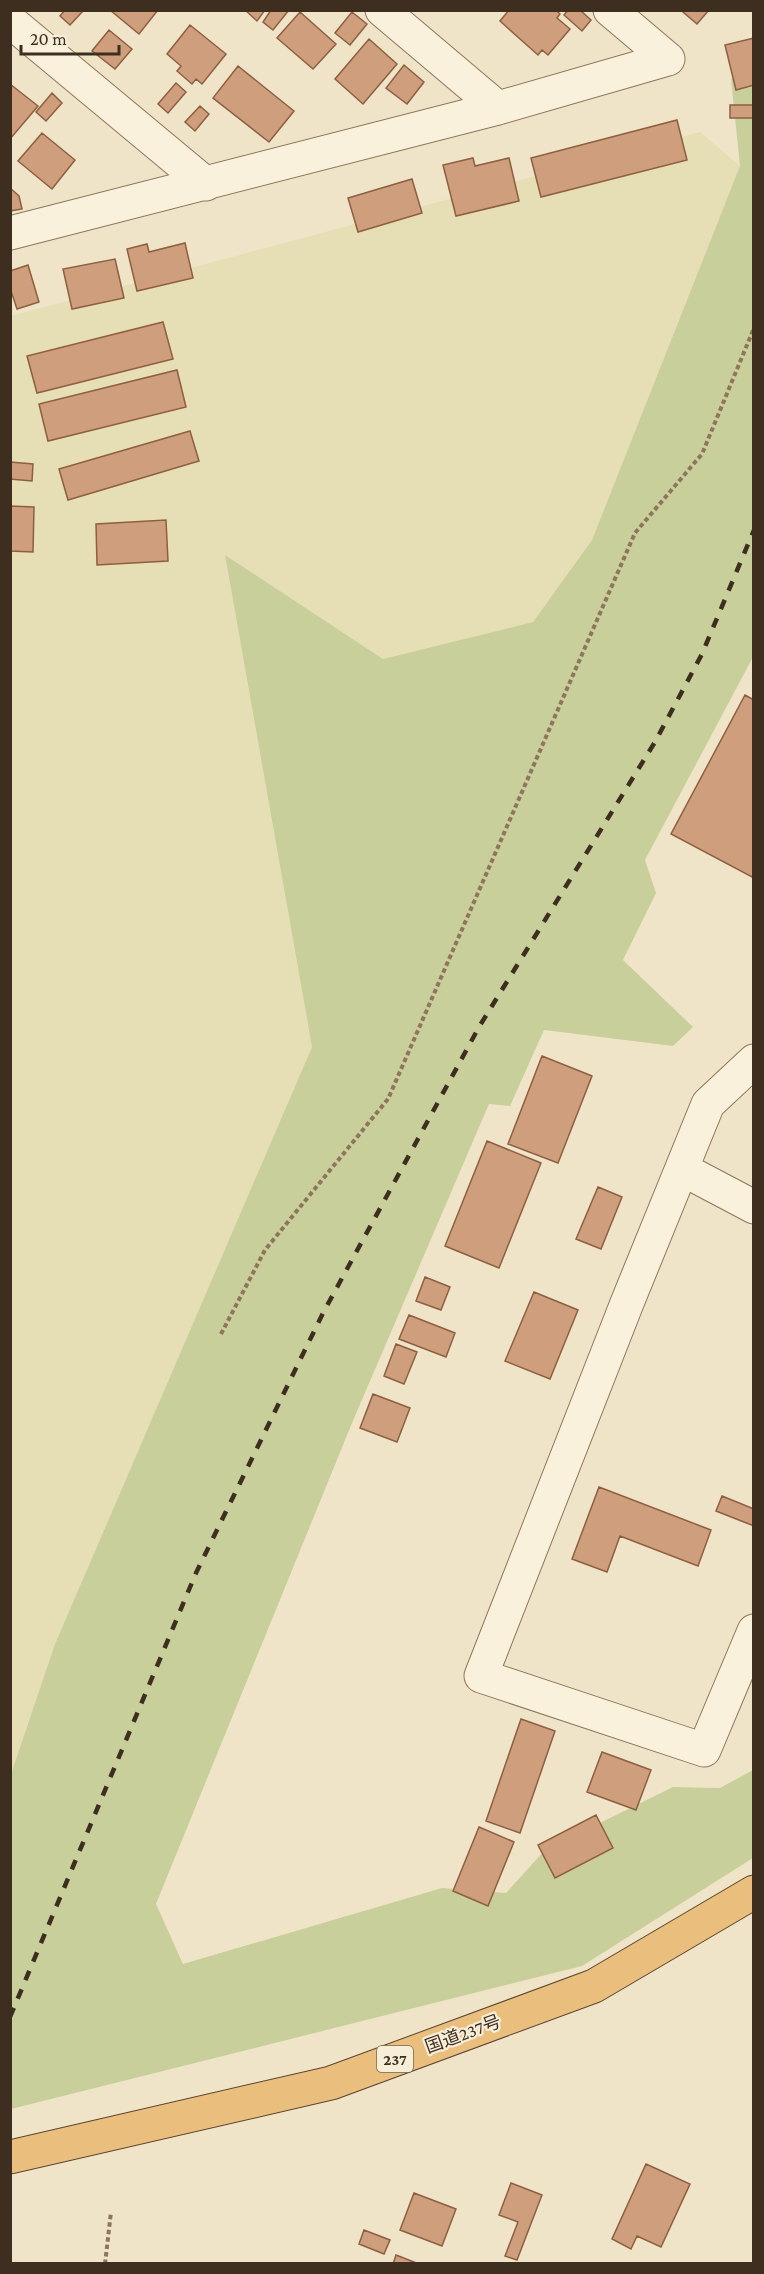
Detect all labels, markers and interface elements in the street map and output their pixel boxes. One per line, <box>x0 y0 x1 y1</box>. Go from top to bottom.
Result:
scale bar <box>21 18 118 56</box>
text: 20 m <box>30 29 67 49</box>
street label: 国道237号 <box>422 2011 504 2057</box>
road number: 237 <box>377 2046 413 2072</box>

